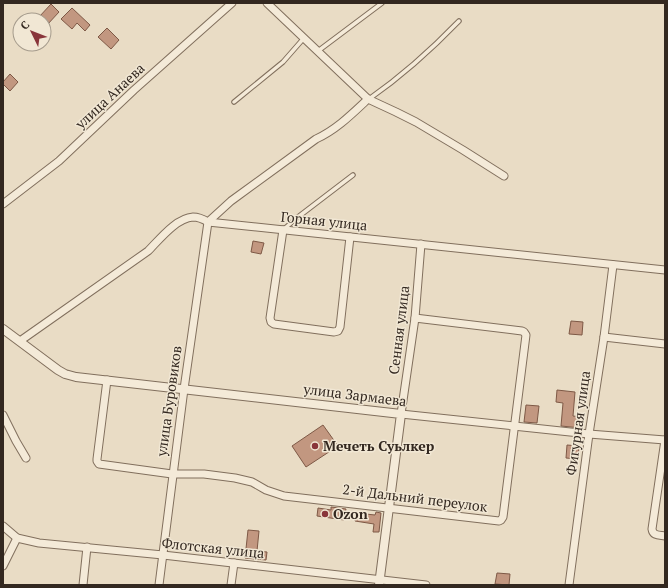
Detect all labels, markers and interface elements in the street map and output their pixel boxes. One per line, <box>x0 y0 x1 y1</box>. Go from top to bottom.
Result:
north arrow <box>12 12 52 52</box>
text: С <box>17 18 32 33</box>
street label: улица Анаева <box>70 59 148 133</box>
street label: Горная улица <box>280 207 368 235</box>
street label: Сенная улица <box>384 284 413 375</box>
street label: улица Буровиков <box>151 344 186 459</box>
street label: Фигурная улица <box>561 369 594 477</box>
street label: улица Зармаева <box>301 379 408 410</box>
place label: Мечеть Суьлкер <box>323 436 435 455</box>
marker: Мечеть Суьлкер <box>310 441 320 451</box>
street label: 2-й Дальний переулок <box>342 479 489 516</box>
place label: Ozon <box>333 504 368 523</box>
marker: Ozon <box>320 509 330 519</box>
street label: Флотская улица <box>161 533 265 562</box>

